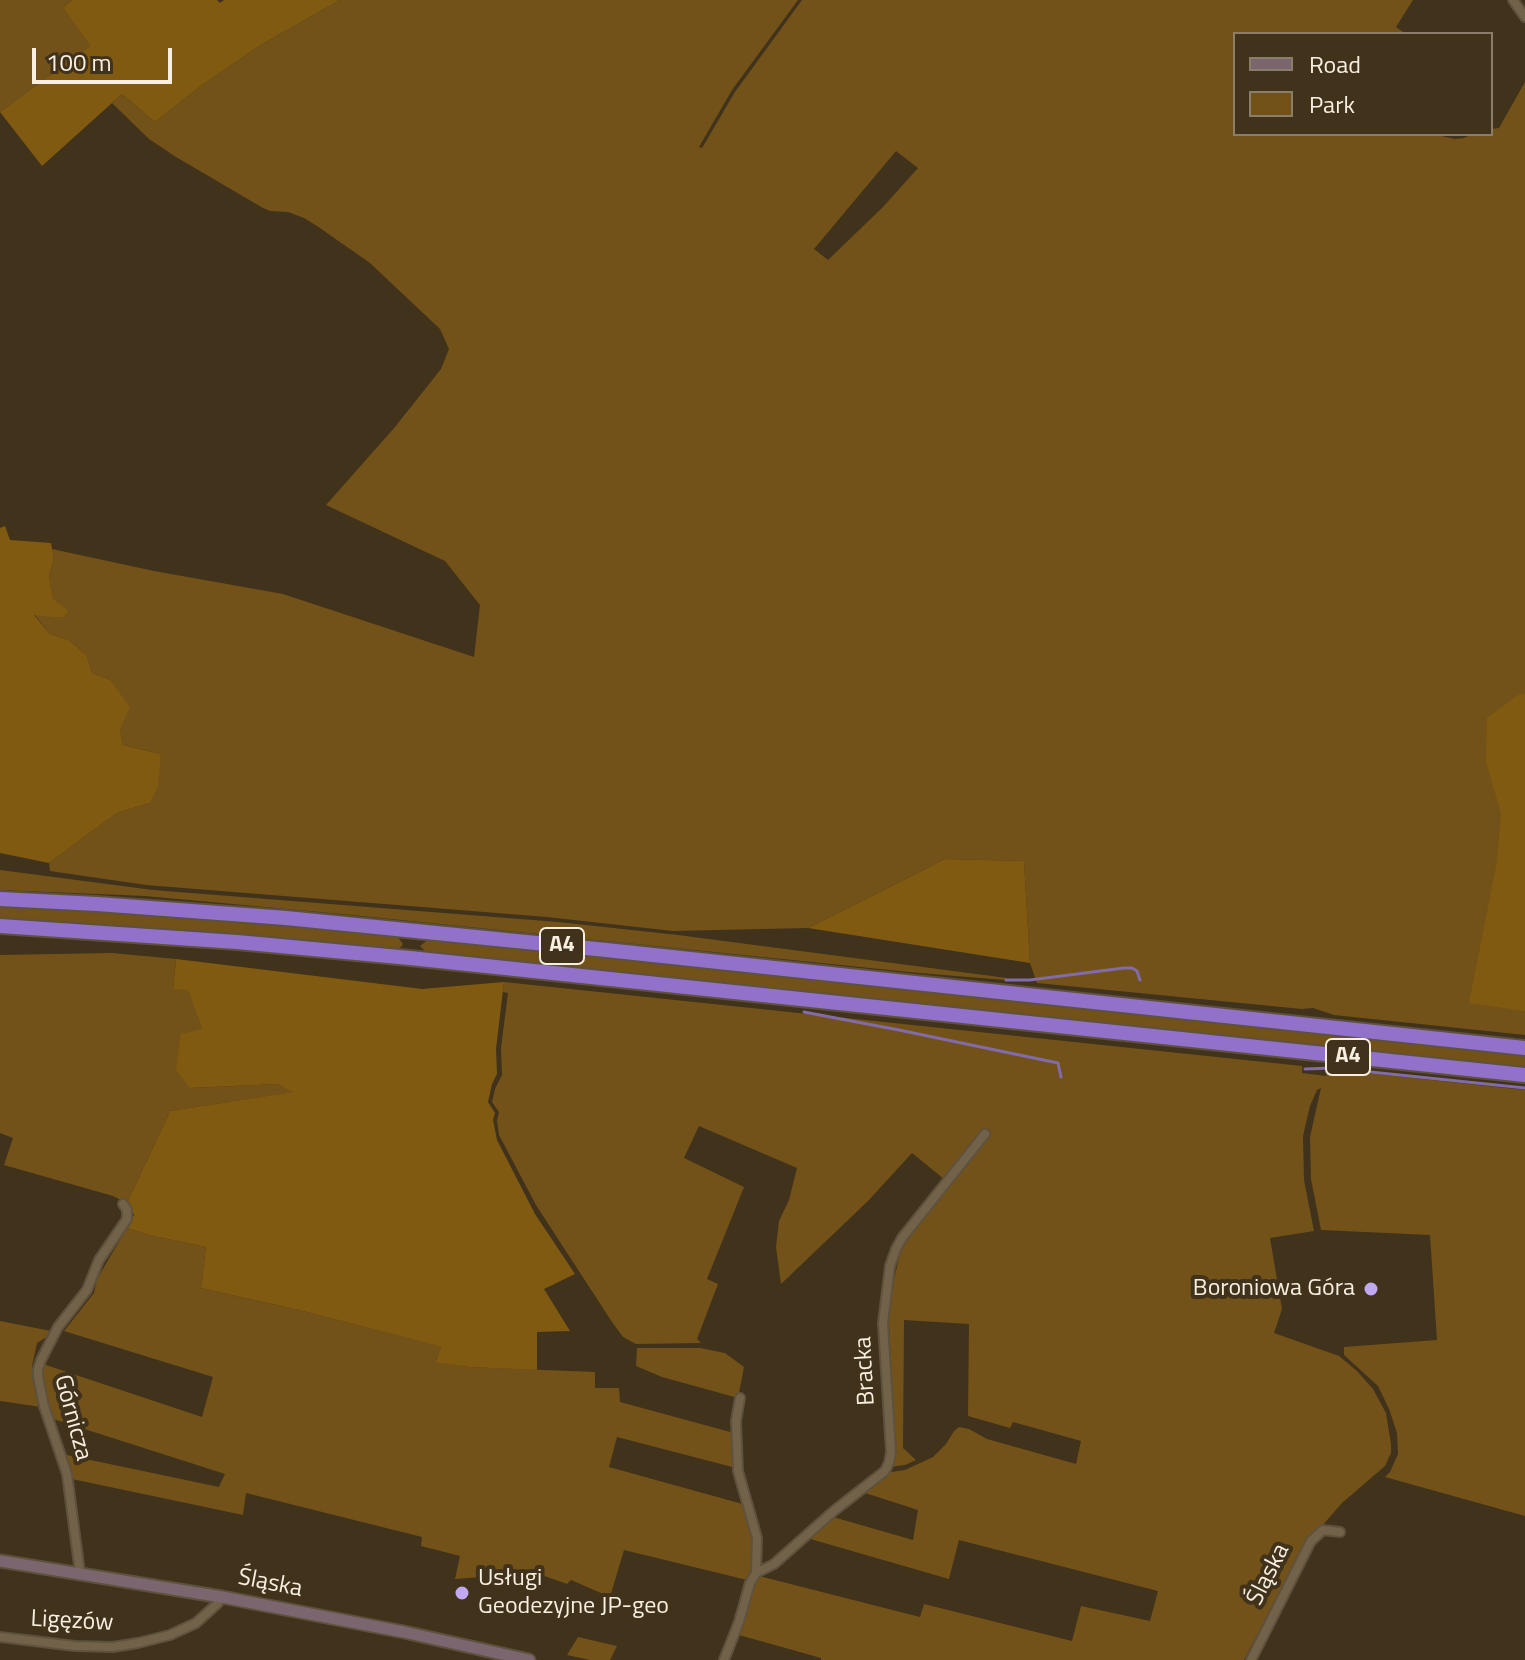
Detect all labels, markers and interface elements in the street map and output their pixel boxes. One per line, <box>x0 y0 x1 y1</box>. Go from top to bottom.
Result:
scale bar <box>36 32 176 82</box>
legend <box>1233 32 1493 136</box>
text: 100 m <box>46 44 112 80</box>
text: Road <box>1309 46 1361 82</box>
text: Park <box>1309 86 1355 122</box>
road number: A4 <box>540 928 584 964</box>
road number: A4 <box>1326 1039 1370 1075</box>
place label: Boroniowa Góra <box>1193 1275 1355 1303</box>
marker: Boroniowa Góra <box>1362 1280 1380 1298</box>
street label: Bracka <box>850 1336 882 1406</box>
street label: Górnicza <box>47 1372 97 1464</box>
street label: Śląska <box>1241 1539 1297 1611</box>
street label: Śląska <box>235 1564 305 1604</box>
place label: Usługi Geodezyjne JP-geo <box>478 1565 669 1621</box>
marker: Usługi Geodezyjne JP-geo <box>453 1584 471 1602</box>
street label: Ligęzów <box>30 1605 114 1639</box>

